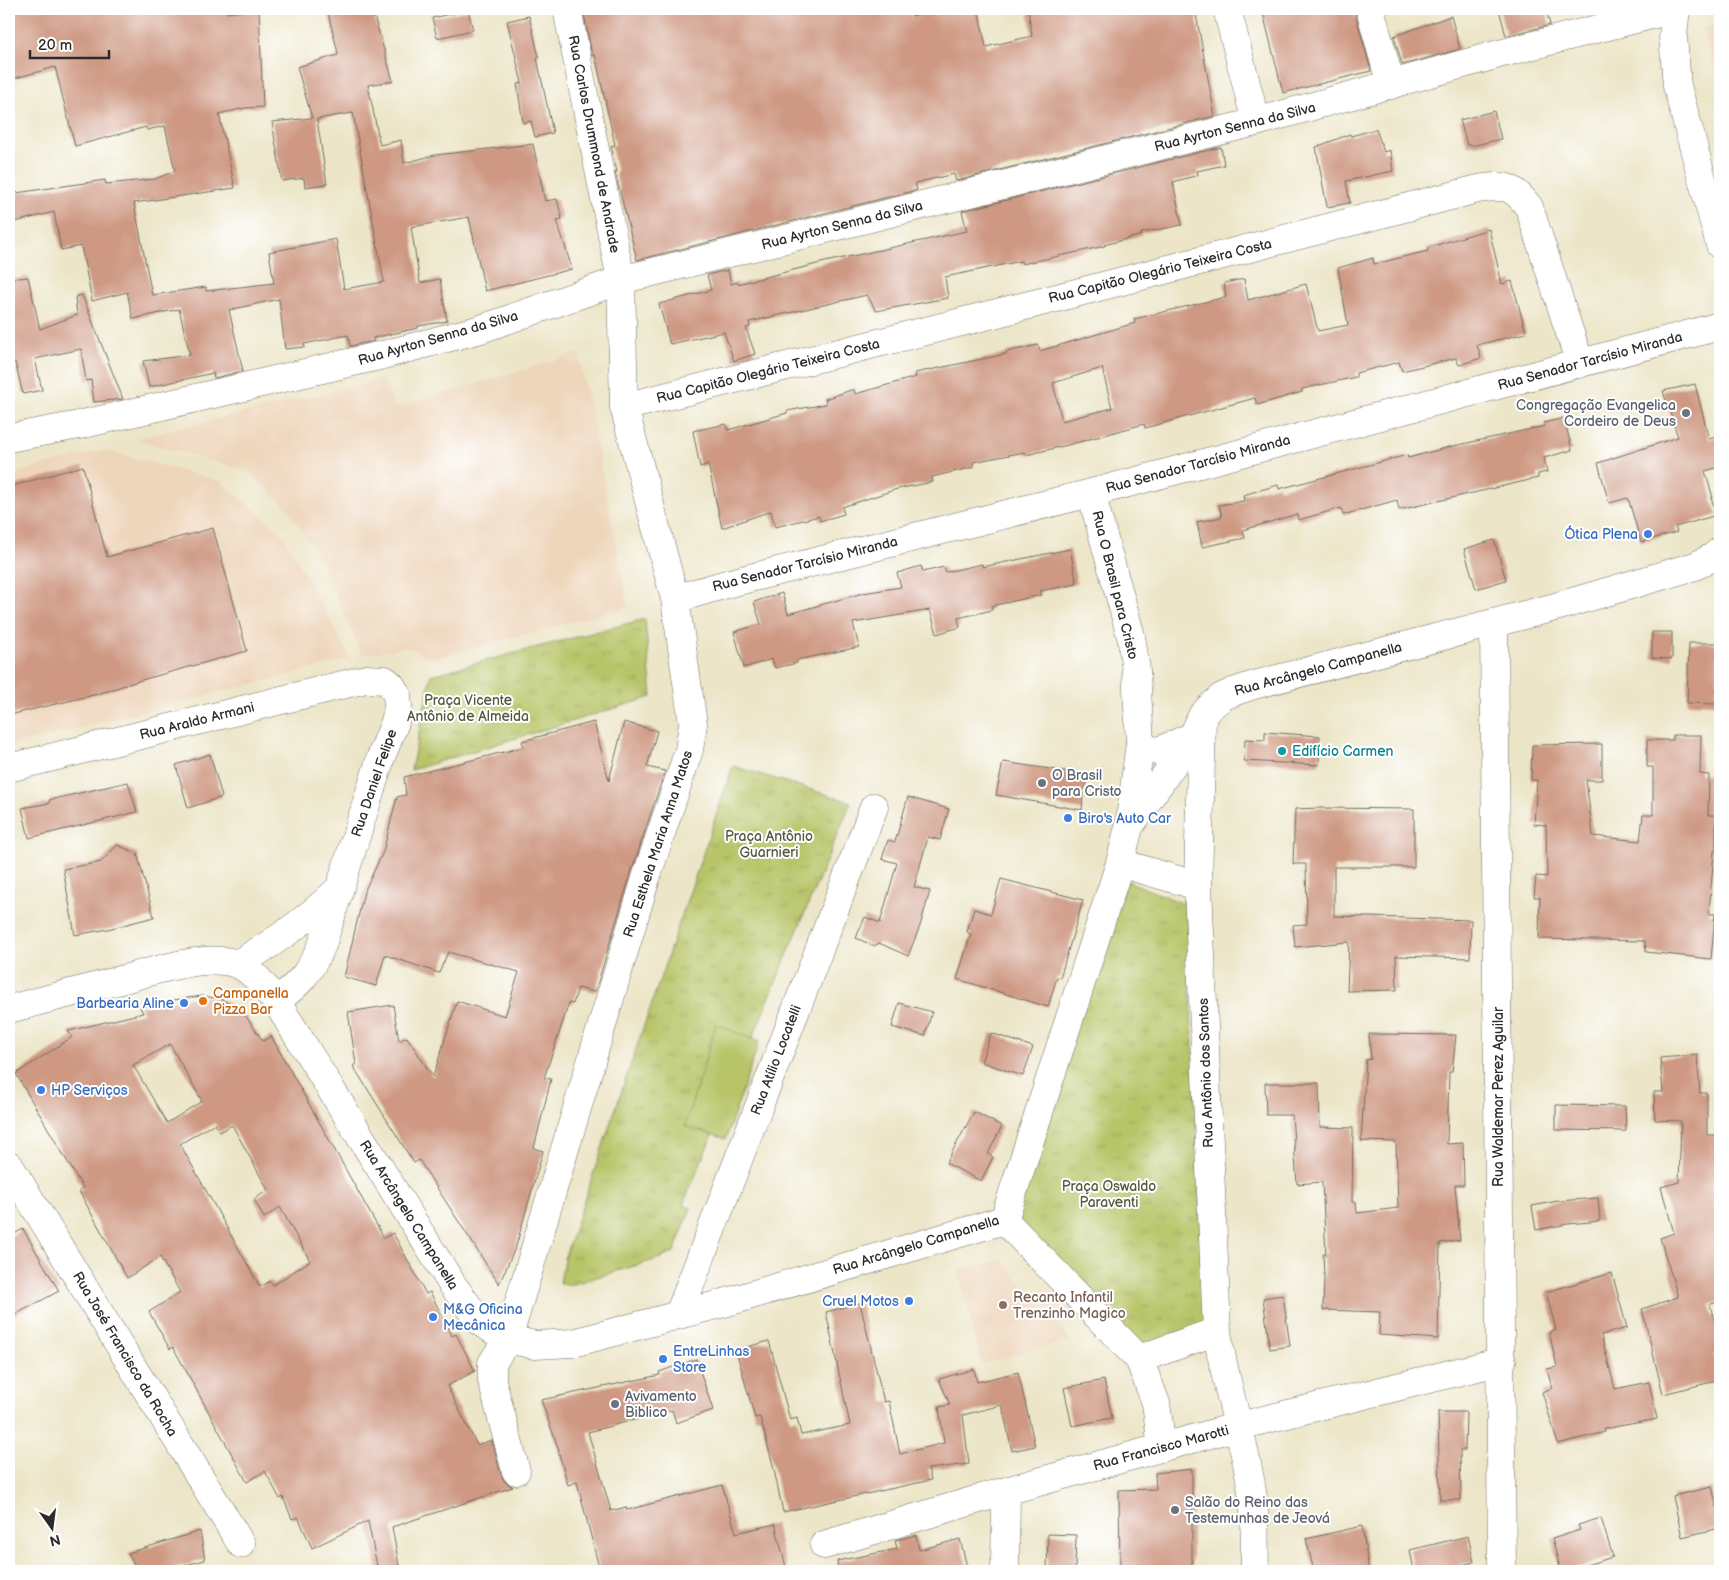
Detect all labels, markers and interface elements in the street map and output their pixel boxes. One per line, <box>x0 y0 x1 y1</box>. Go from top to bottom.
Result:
scale bar <box>30 28 109 60</box>
street label: Rua Carlos Drummond de Andrade <box>565 34 623 254</box>
text: 20 m <box>38 36 72 55</box>
street label: Rua Ayrton Senna da Silva <box>1153 99 1317 155</box>
street label: Rua Ayrton Senna da Silva <box>760 197 924 253</box>
street label: Rua Capitão Olegário Teixeira Costa <box>1047 235 1273 307</box>
street label: Rua Ayrton Senna da Silva <box>356 307 520 369</box>
street label: Rua Senador Tarcísio Miranda <box>1496 328 1684 394</box>
street label: Rua Capitão Olegário Teixeira Costa <box>655 335 881 407</box>
place label: Congregação Evangelica Cordeiro de Deus <box>1516 397 1676 430</box>
marker: Congregação Evangelica Cordeiro de Deus <box>1680 407 1692 419</box>
street label: Rua Senador Tarcísio Miranda <box>1104 431 1292 497</box>
street label: Rua O Brasil para Cristo <box>1088 509 1142 661</box>
place label: Ótica Plena <box>1564 525 1638 543</box>
marker: Ótica Plena <box>1642 528 1654 540</box>
street label: Rua Senador Tarcísio Miranda <box>711 533 899 595</box>
street label: Rua Arcângelo Campanella <box>1232 638 1404 700</box>
park label: Praça Vicente Antônio de Almeida <box>407 692 529 725</box>
street label: Rua Araldo Armani <box>138 699 256 743</box>
street label: Rua Daniel Felipe <box>348 727 400 839</box>
place label: Edifício Carmen <box>1292 743 1393 760</box>
marker: Edifício Carmen <box>1276 745 1288 757</box>
street label: Rua Esthela Maria Anna Matos <box>620 748 696 940</box>
place label: O Brasil para Cristo <box>1052 767 1122 800</box>
marker: O Brasil para Cristo <box>1036 777 1048 789</box>
place label: Biro's Auto Car <box>1078 810 1172 827</box>
marker: Biro's Auto Car <box>1062 812 1074 824</box>
park label: Praça Antônio Guarnieri <box>725 828 813 861</box>
place label: Campanella Pizza Bar <box>213 985 289 1018</box>
place label: Barbearia Aline <box>76 995 174 1012</box>
marker: Campanella Pizza Bar <box>197 995 209 1007</box>
marker: Barbearia Aline <box>178 997 190 1009</box>
street label: Rua Antônio dos Santos <box>1195 998 1217 1148</box>
street label: Rua Atílio Locatelli <box>747 1003 805 1117</box>
street label: Rua Waldemar Perez Aguilar <box>1490 1006 1507 1187</box>
place label: HP Serviços <box>51 1082 128 1099</box>
marker: HP Serviços <box>35 1084 47 1096</box>
street label: Rua Arcângelo Campanella <box>356 1137 462 1293</box>
park label: Praça Oswaldo Paraventi <box>1062 1178 1156 1211</box>
street label: Rua Arcângelo Campanella <box>831 1212 1001 1278</box>
street label: Rua José Francisco da Rocha <box>69 1268 181 1440</box>
place label: Recanto Infantil Trenzinho Magico <box>1013 1289 1126 1322</box>
place label: Cruel Motos <box>822 1293 899 1310</box>
marker: Cruel Motos <box>903 1295 915 1307</box>
marker: Recanto Infantil Trenzinho Magico <box>997 1299 1009 1311</box>
place label: M&G Oficina Mecânica <box>443 1301 523 1334</box>
marker: M&G Oficina Mecânica <box>427 1311 439 1323</box>
place label: EntreLinhas Store <box>673 1343 749 1376</box>
marker: EntreLinhas Store <box>657 1353 669 1365</box>
place label: Avivamento Biblico <box>625 1388 697 1421</box>
marker: Avivamento Biblico <box>609 1398 621 1410</box>
street label: Rua Francisco Marotti <box>1091 1422 1231 1474</box>
place label: Salão do Reino das Testemunhas de Jeová <box>1185 1494 1330 1527</box>
north arrow <box>28 1502 78 1552</box>
marker: Salão do Reino das Testemunhas de Jeová <box>1169 1504 1181 1516</box>
text: N <box>48 1531 62 1550</box>

